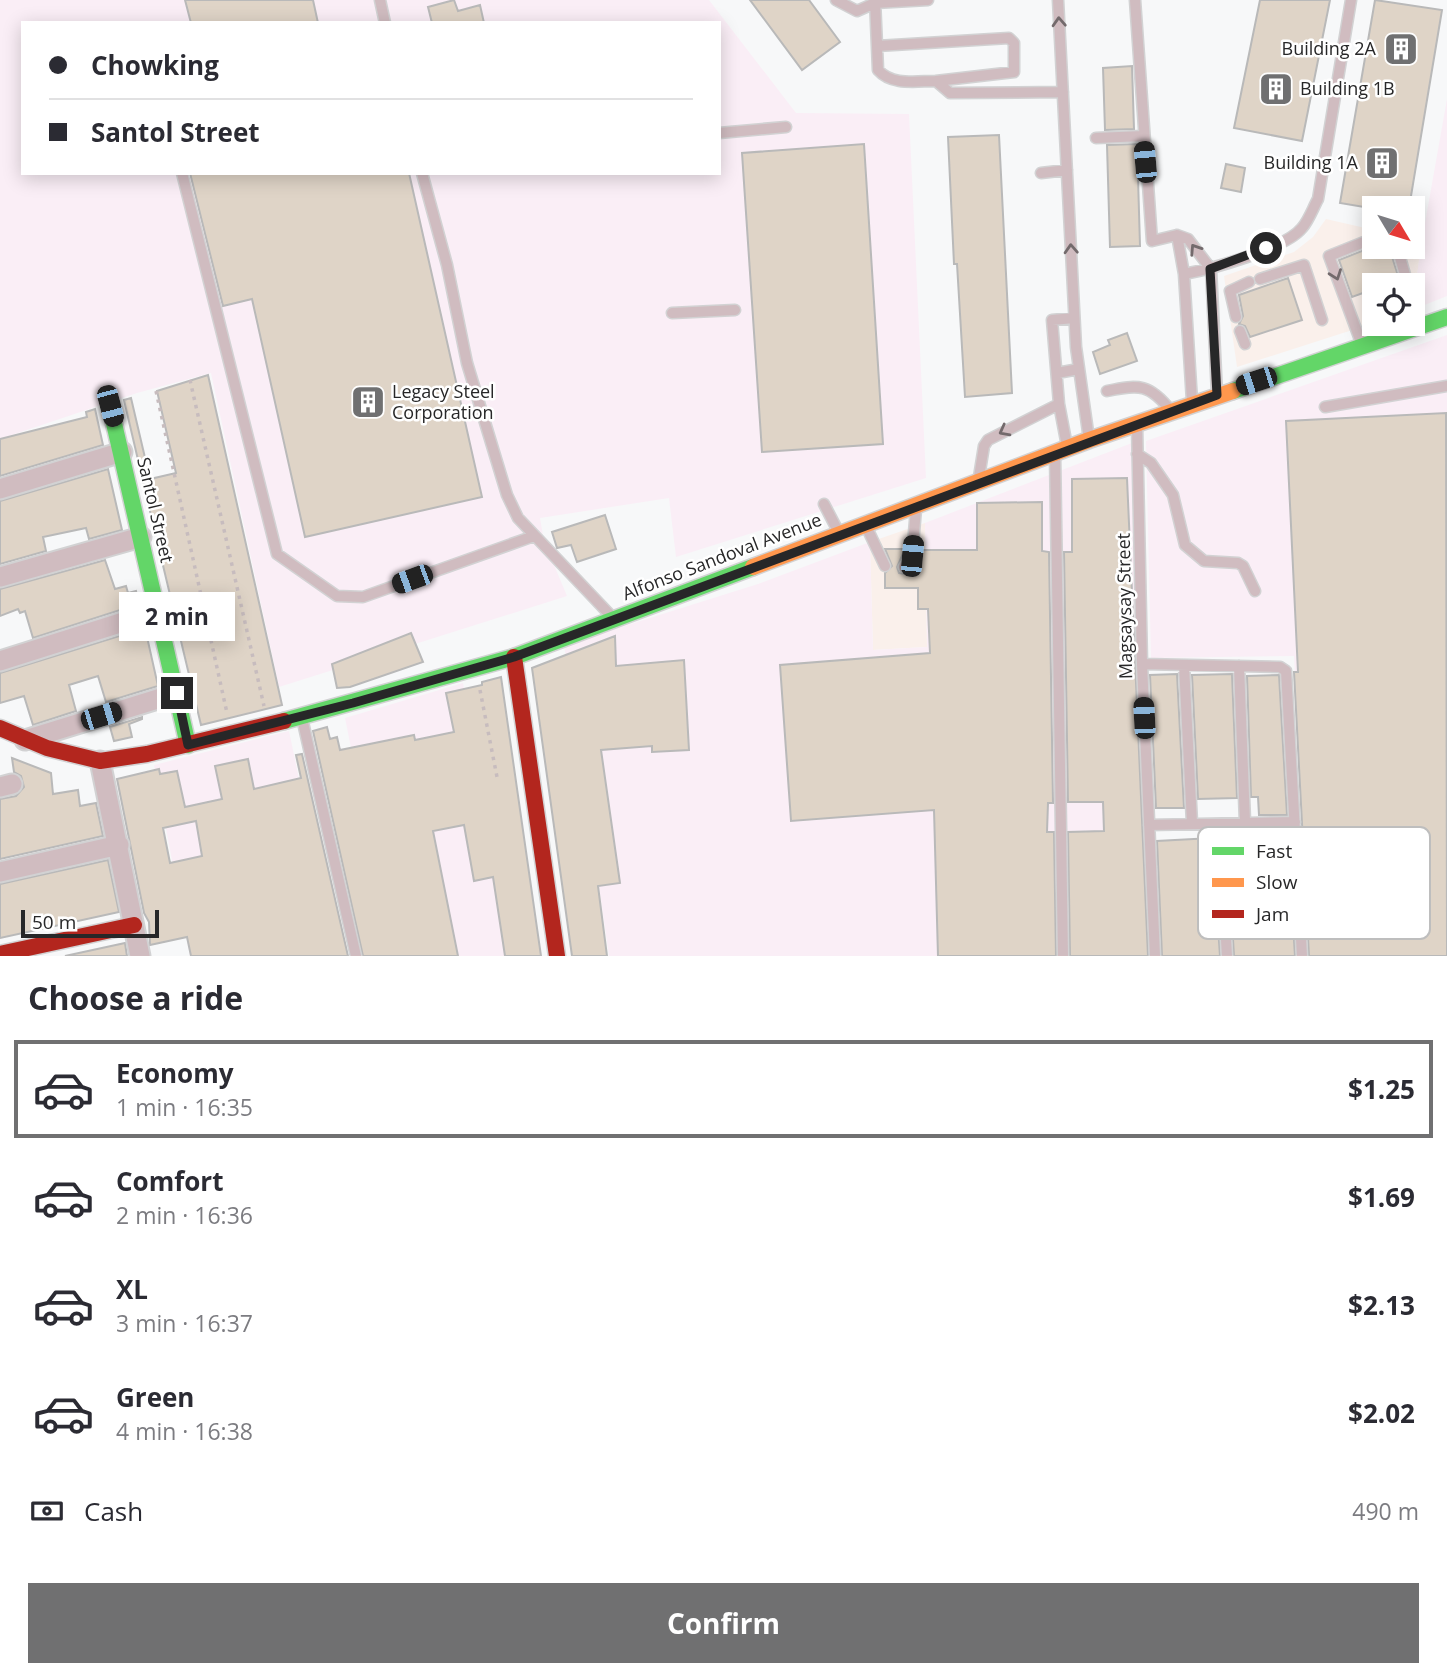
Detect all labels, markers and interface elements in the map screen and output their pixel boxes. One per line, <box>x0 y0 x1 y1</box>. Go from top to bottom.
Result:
one-way arrow <box>1052 16 1067 27</box>
building icon: Building 2A <box>1382 30 1420 68</box>
place label: Building 2A <box>1282 36 1377 60</box>
text: Chowking <box>91 47 219 83</box>
building icon: Building 1B <box>1257 70 1295 108</box>
place label: Building 1B <box>1300 76 1395 100</box>
text: Santol Street <box>91 114 260 150</box>
car <box>1133 140 1158 184</box>
building icon: Building 1A <box>1363 144 1401 182</box>
place label: Building 1A <box>1264 150 1359 174</box>
north arrow <box>1362 196 1424 259</box>
map controls <box>1362 196 1425 336</box>
route start <box>1250 232 1282 264</box>
one-way arrow <box>1063 244 1078 255</box>
one-way arrow <box>1191 244 1204 257</box>
one-way arrow <box>1328 268 1342 280</box>
button: locate <box>1362 273 1425 336</box>
car <box>1233 365 1280 397</box>
place label: Legacy Steel Corporation <box>392 379 495 424</box>
car <box>95 383 126 429</box>
building icon: Legacy Steel Corporation <box>349 383 387 421</box>
one-way arrow <box>999 422 1011 436</box>
street label: Santol Street <box>132 455 180 565</box>
street label: Alfonso Sandoval Avenue <box>619 507 825 605</box>
street label: Magsaysay Street <box>1111 533 1137 679</box>
car <box>900 534 925 578</box>
car <box>389 562 436 596</box>
callout: 2 min <box>119 592 235 640</box>
text: 2 min <box>145 600 209 632</box>
route end <box>161 677 193 709</box>
car <box>1133 696 1156 740</box>
car <box>78 700 125 732</box>
legend <box>1198 827 1430 939</box>
text: Fast <box>1256 838 1292 864</box>
text: Slow <box>1256 869 1298 895</box>
text: Jam <box>1254 901 1289 927</box>
scale bar <box>21 907 159 939</box>
text: 50 m <box>32 909 76 935</box>
text: Choose a ride <box>28 976 243 1019</box>
text: Economy <box>116 1055 234 1091</box>
icon: car <box>32 1058 95 1121</box>
text: $1.25 <box>1348 1071 1415 1107</box>
text: 1 min · 16:35 <box>116 1091 253 1123</box>
text: Comfort <box>116 1163 223 1199</box>
icon: car <box>32 1166 95 1229</box>
text: $1.69 <box>1348 1179 1415 1215</box>
text: 2 min · 16:36 <box>116 1199 253 1231</box>
text: XL <box>116 1271 148 1307</box>
icon: car <box>32 1274 95 1337</box>
text: $2.13 <box>1348 1287 1415 1323</box>
text: 3 min · 16:37 <box>116 1307 253 1339</box>
text: Green <box>116 1379 194 1415</box>
icon: car <box>32 1382 95 1445</box>
text: $2.02 <box>1348 1395 1415 1431</box>
text: 4 min · 16:38 <box>116 1415 253 1447</box>
icon: cash <box>28 1492 66 1530</box>
text: Cash <box>84 1493 143 1529</box>
text: 490 m <box>1352 1495 1419 1527</box>
button: Confirm <box>28 1583 1419 1663</box>

